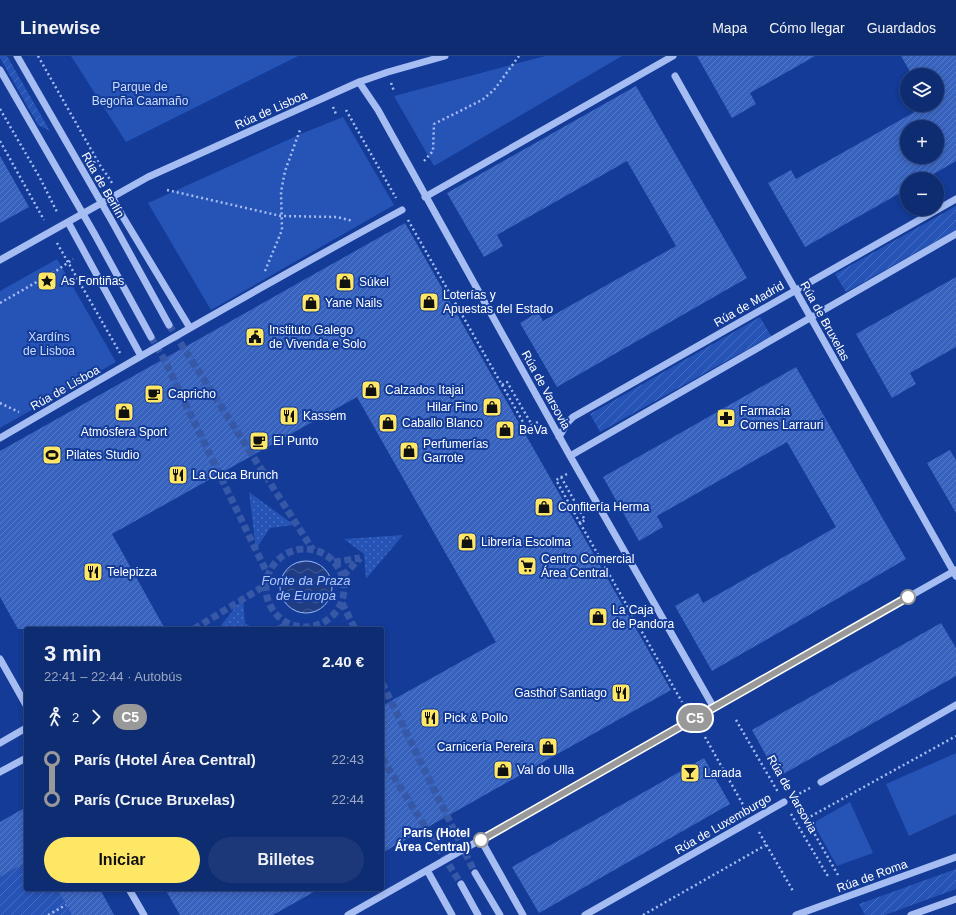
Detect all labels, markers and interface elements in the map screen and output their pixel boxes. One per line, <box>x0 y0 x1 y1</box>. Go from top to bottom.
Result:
text: Linewise <box>20 17 100 38</box>
text: Mapa <box>712 20 747 36</box>
text: Cómo llegar <box>769 20 845 36</box>
text: Guardados <box>867 20 936 36</box>
map controls <box>900 68 944 216</box>
button: layers <box>900 68 944 112</box>
park label: Parque de Begoña Caamaño <box>92 80 189 108</box>
street label: Rúa de Lisboa <box>233 88 309 132</box>
button: + <box>900 120 944 164</box>
street label: Rúa de Berlín <box>79 150 127 220</box>
button: − <box>900 172 944 216</box>
place icon: As Fontiñas <box>36 270 58 292</box>
shop icon: Súkel <box>334 271 356 293</box>
place label: As Fontiñas <box>61 274 124 288</box>
place label: Súkel <box>359 275 389 289</box>
street label: Rúa de Madrid <box>711 278 787 330</box>
street label: Rúa de Bruxelas <box>797 279 853 363</box>
place label: Loterías y Apuestas del Estado <box>443 288 553 316</box>
shop icon: Loterías y Apuestas del Estado <box>418 291 440 313</box>
shop icon: Yane Nails <box>300 292 322 314</box>
place label: Yane Nails <box>325 296 382 310</box>
place label: Instituto Galego de Vivenda e Solo <box>269 323 367 351</box>
public building icon: Instituto Galego de Vivenda e Solo <box>244 326 266 348</box>
park label: Xardíns de Lisboa <box>23 330 75 358</box>
street label: Rúa de Varsovia <box>519 348 574 432</box>
street label: Rúa de Lisboa <box>28 362 102 413</box>
shop icon: Calzados Itajai <box>360 379 382 401</box>
cafe icon: Capricho <box>143 383 165 405</box>
place label: Calzados Itajai <box>385 383 464 397</box>
place label: Capricho <box>168 387 216 401</box>
shop icon: Hilar Fino <box>481 396 503 418</box>
place label: Hilar Fino <box>427 400 478 414</box>
shop icon: Atmósfera Sport <box>113 401 135 423</box>
place label: Farmacia Cornes Larrauri <box>740 404 823 432</box>
restaurant icon: Kassem <box>278 405 300 427</box>
pharmacy icon: Farmacia Cornes Larrauri <box>715 407 737 429</box>
place label: Kassem <box>303 409 346 423</box>
shop icon: Caballo Blanco <box>377 412 399 434</box>
place label: Caballo Blanco <box>402 416 483 430</box>
shop icon: BeVa <box>494 419 516 441</box>
place label: BeVa <box>519 423 548 437</box>
place label: Atmósfera Sport <box>81 425 168 439</box>
cafe icon: El Punto <box>248 430 270 452</box>
place label: El Punto <box>273 434 319 448</box>
place label: Perfumerías Garrote <box>423 437 488 465</box>
shop icon: Perfumerías Garrote <box>398 440 420 462</box>
sports icon: Pilates Studio <box>41 444 63 466</box>
place label: Pilates Studio <box>66 448 140 462</box>
restaurant icon: La Cuca Brunch <box>167 464 189 486</box>
place label: La Cuca Brunch <box>192 468 278 482</box>
shop icon: Confitería Herma <box>533 496 555 518</box>
place label: Confitería Herma <box>558 500 650 514</box>
shop icon: Librería Escolma <box>456 531 478 553</box>
place label: Librería Escolma <box>481 535 571 549</box>
place label: Centro Comercial Área Central <box>541 552 634 580</box>
supermarket icon: Centro Comercial Área Central <box>516 555 538 577</box>
restaurant icon: Telepizza <box>82 561 104 583</box>
place label: Telepizza <box>107 565 157 579</box>
water label: Fonte da Praza de Europa <box>262 573 350 603</box>
unlabelled marker <box>900 589 916 605</box>
place label: La Caja de Pandora <box>612 603 674 631</box>
shop icon: La Caja de Pandora <box>587 606 609 628</box>
text: 3 min <box>44 641 101 666</box>
text: 2.40 € <box>322 653 364 670</box>
text: 22:41 – 22:44 · Autobús <box>44 669 182 684</box>
restaurant icon: Gasthof Santiago <box>610 682 632 704</box>
place label: Gasthof Santiago <box>514 686 607 700</box>
line badge: C5 <box>677 705 713 731</box>
icon: walk <box>44 706 66 728</box>
icon: forward <box>85 706 107 728</box>
restaurant icon: Pick & Pollo <box>419 707 441 729</box>
text: C5 <box>121 709 139 725</box>
text: 2 <box>72 710 79 725</box>
text: C5 <box>686 710 704 726</box>
place label: Pick & Pollo <box>444 711 508 725</box>
shop icon: Carnicería Pereira <box>537 736 559 758</box>
place label: Carnicería Pereira <box>437 740 534 754</box>
text: París (Hotel Área Central) <box>74 751 256 768</box>
text: 22:43 <box>331 752 364 767</box>
street label: Rúa de Varsovia <box>764 752 820 836</box>
shop icon: Val do Ulla <box>492 759 514 781</box>
bar icon: Larada <box>679 762 701 784</box>
place label: Val do Ulla <box>517 763 574 777</box>
place label: Larada <box>704 766 742 780</box>
text: París (Cruce Bruxelas) <box>74 791 235 808</box>
street label: Rúa de Luxemburgo <box>672 791 774 857</box>
text: 22:44 <box>331 792 364 807</box>
place label: París (Hotel Área Central) <box>395 826 470 854</box>
marker: París (Hotel Área Central) <box>473 832 489 848</box>
button: Iniciar <box>44 837 200 883</box>
button: Billetes <box>208 837 364 883</box>
street label: Rúa de Roma <box>835 857 909 895</box>

